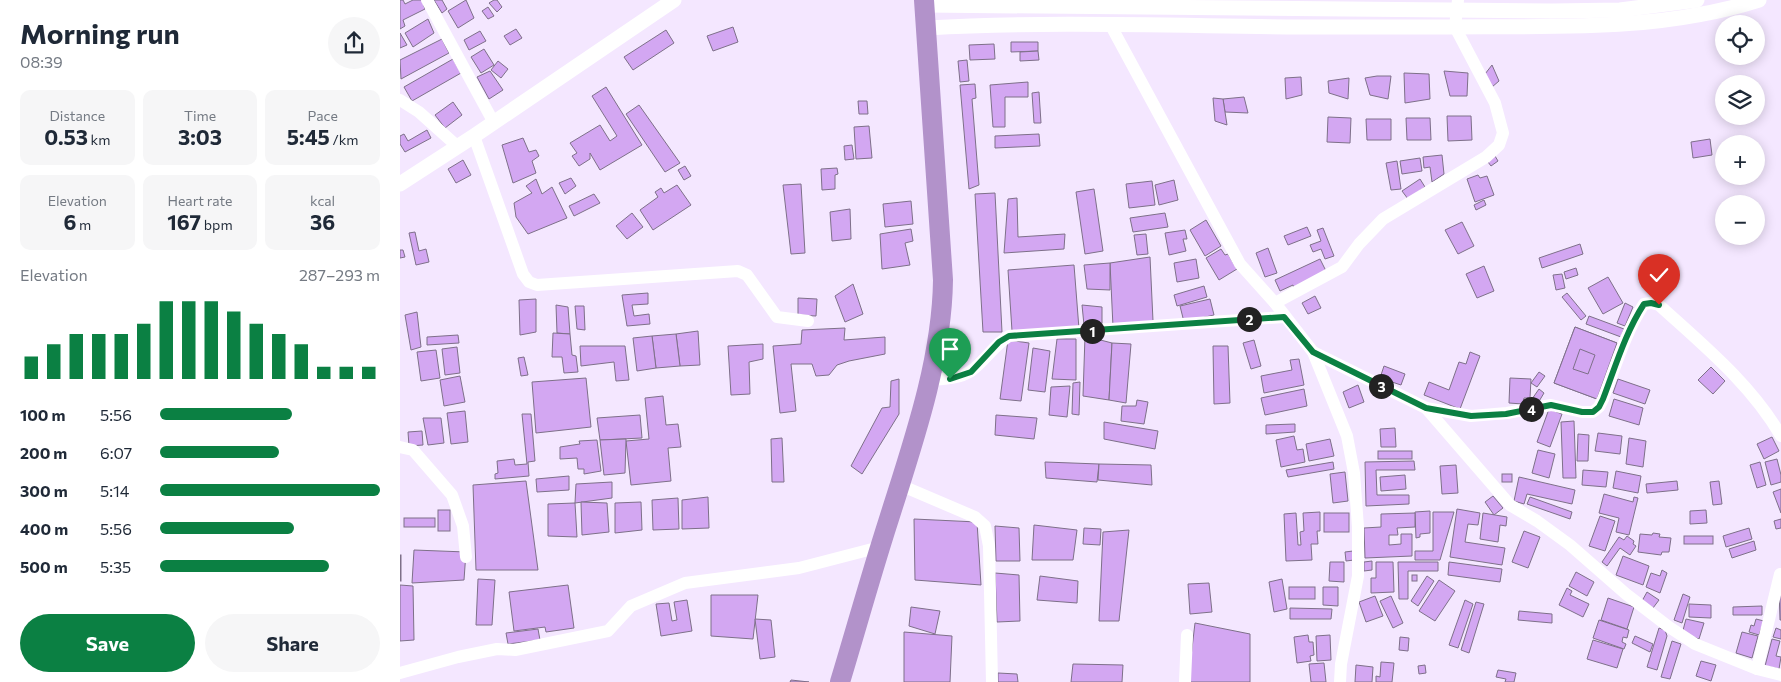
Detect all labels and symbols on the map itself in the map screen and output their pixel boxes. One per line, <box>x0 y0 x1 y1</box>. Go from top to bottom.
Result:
pin <box>1638 254 1680 305</box>
pin: 2 <box>1236 306 1262 332</box>
pin: 1 <box>1080 318 1104 344</box>
pin <box>929 328 971 379</box>
pin: 3 <box>1368 374 1394 398</box>
pin: 4 <box>1518 396 1544 422</box>

